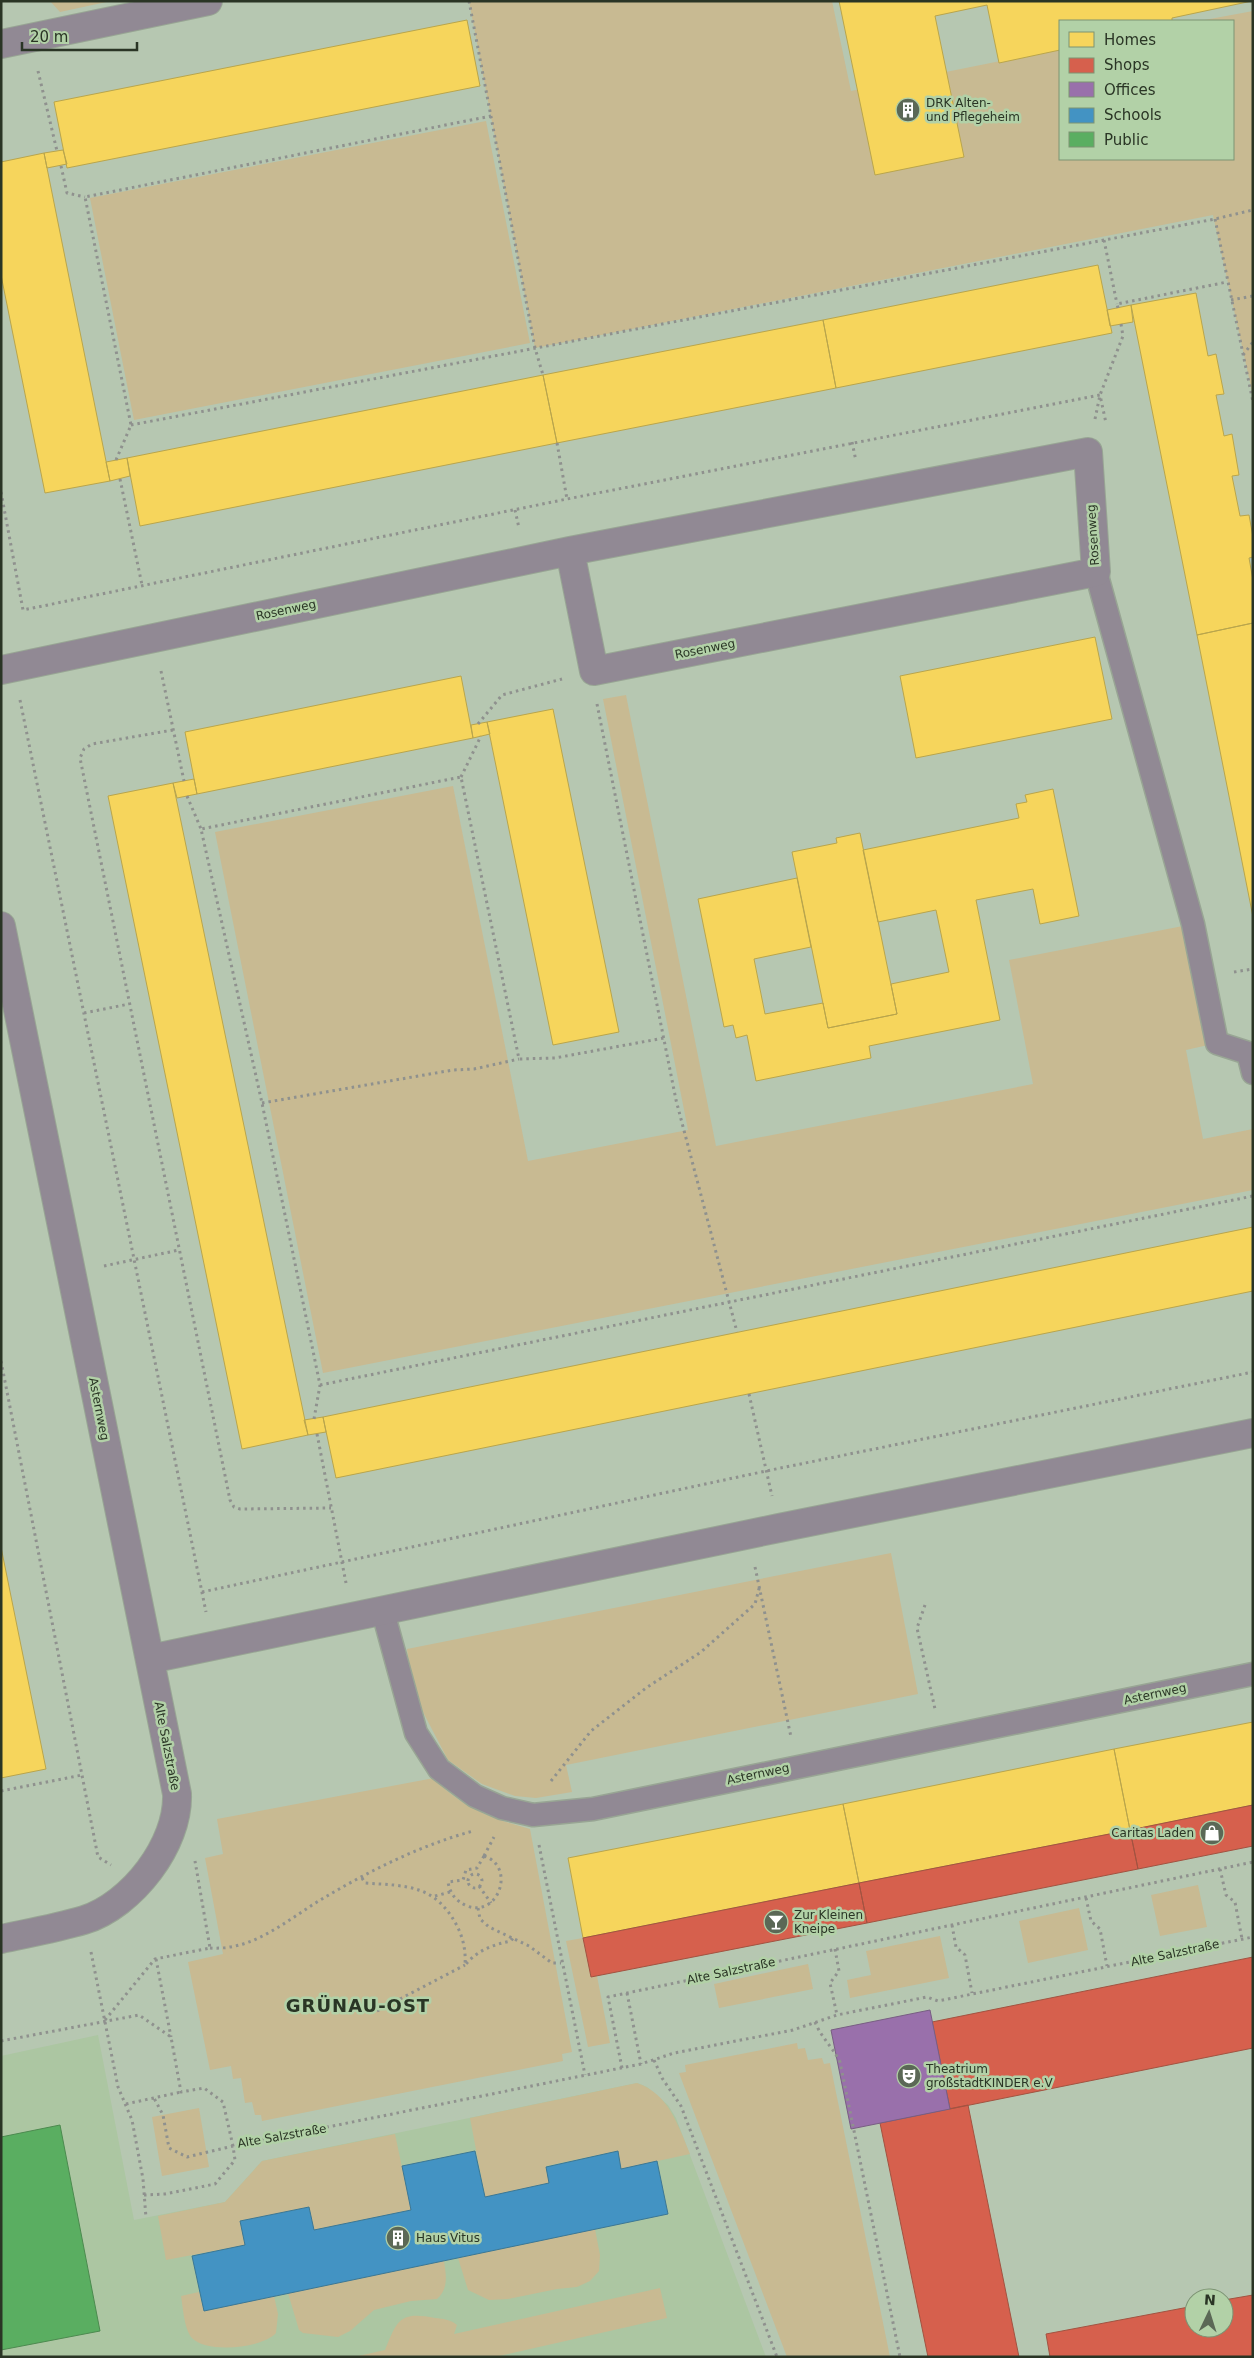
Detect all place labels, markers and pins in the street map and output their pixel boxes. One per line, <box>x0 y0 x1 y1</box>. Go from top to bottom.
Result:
place label: DRK Alten- und Pflegeheim <box>926 96 1020 124</box>
building icon: DRK Alten- und Pflegeheim <box>895 97 921 123</box>
shop icon: Caritas Laden <box>1199 1820 1225 1846</box>
place label: Caritas Laden <box>1111 1826 1194 1840</box>
place label: Zur Kleinen Kneipe <box>794 1908 863 1936</box>
bar icon: Zur Kleinen Kneipe <box>763 1909 789 1935</box>
place label: Theatrium großstadtKINDER e.V <box>925 2062 1053 2090</box>
theatre icon: Theatrium großstadtKINDER e.V <box>896 2063 922 2089</box>
building icon: Haus Vitus <box>385 2225 411 2251</box>
place label: Haus Vitus <box>416 2231 480 2245</box>

